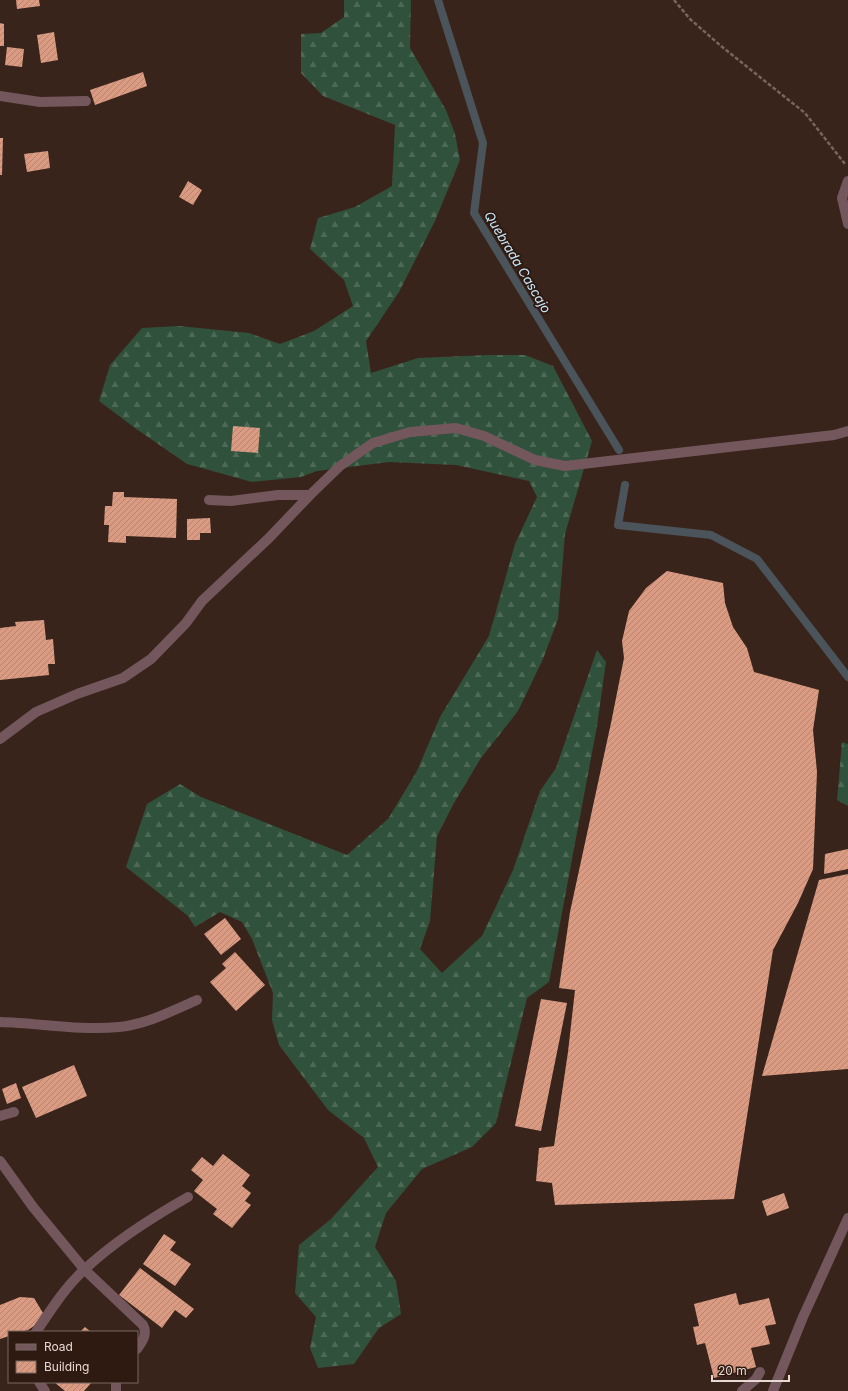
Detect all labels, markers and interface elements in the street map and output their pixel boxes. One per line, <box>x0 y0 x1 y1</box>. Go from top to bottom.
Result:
water label: Quebrada Cascajo <box>481 208 555 316</box>
legend <box>8 1331 138 1383</box>
text: Road <box>44 1339 73 1354</box>
scale bar <box>712 1357 789 1383</box>
text: Building <box>44 1359 89 1374</box>
text: 20 m <box>718 1363 747 1378</box>

